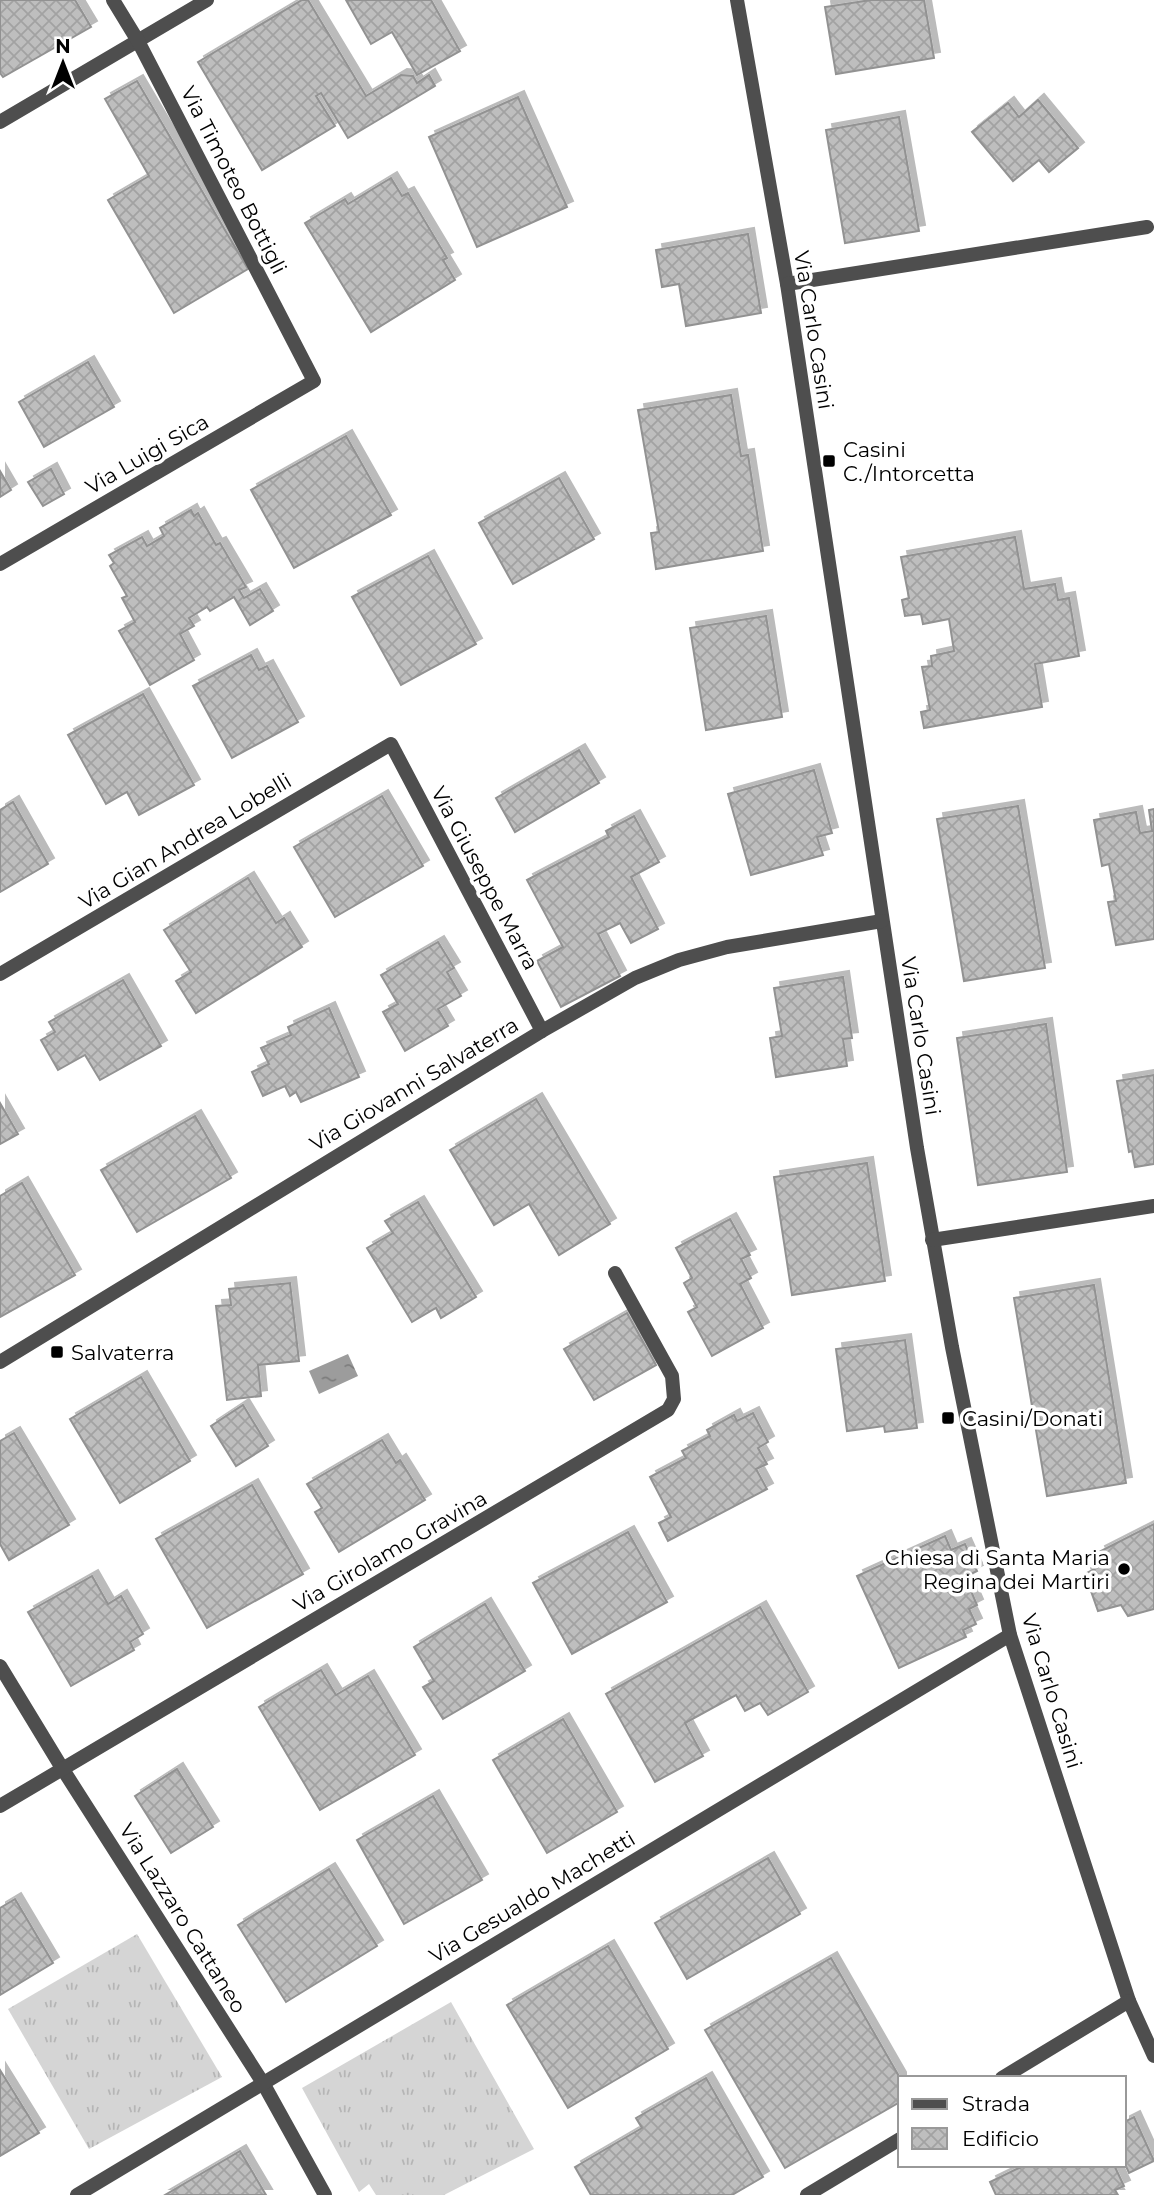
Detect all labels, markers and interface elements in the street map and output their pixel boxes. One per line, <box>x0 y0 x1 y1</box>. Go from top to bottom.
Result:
north arrow <box>28 28 98 98</box>
text: N <box>55 35 71 58</box>
street label: Via Timoteo Bottigli <box>176 82 292 278</box>
street label: Via Carlo Casini <box>789 249 839 411</box>
street label: Via Luigi Sica <box>81 409 213 499</box>
place label: Casini C./Intorcetta <box>843 437 975 486</box>
marker: Casini C./Intorcetta <box>821 453 837 469</box>
street label: Via Gian Andrea Lobelli <box>74 768 296 914</box>
street label: Via Giuseppe Marra <box>426 782 544 974</box>
street label: Via Carlo Casini <box>896 955 946 1117</box>
street label: Via Giovanni Salvaterra <box>305 1012 523 1156</box>
place label: Salvaterra <box>71 1340 174 1365</box>
marker: Salvaterra <box>49 1344 65 1360</box>
place label: Casini/Donati <box>962 1406 1103 1431</box>
marker: Casini/Donati <box>940 1410 956 1426</box>
street label: Via Girolamo Gravina <box>289 1485 491 1617</box>
place label: Chiesa di Santa Maria Regina dei Martiri <box>885 1545 1110 1594</box>
marker: Chiesa di Santa Maria Regina dei Martiri <box>1116 1561 1132 1577</box>
street label: Via Carlo Casini <box>1017 1611 1087 1771</box>
street label: Via Lazzaro Cattaneo <box>114 1818 252 2018</box>
street label: Via Gesualdo Machetti <box>425 1826 639 1968</box>
legend <box>898 2076 1126 2167</box>
text: Strada <box>962 2091 1030 2116</box>
text: Edificio <box>962 2126 1039 2151</box>

